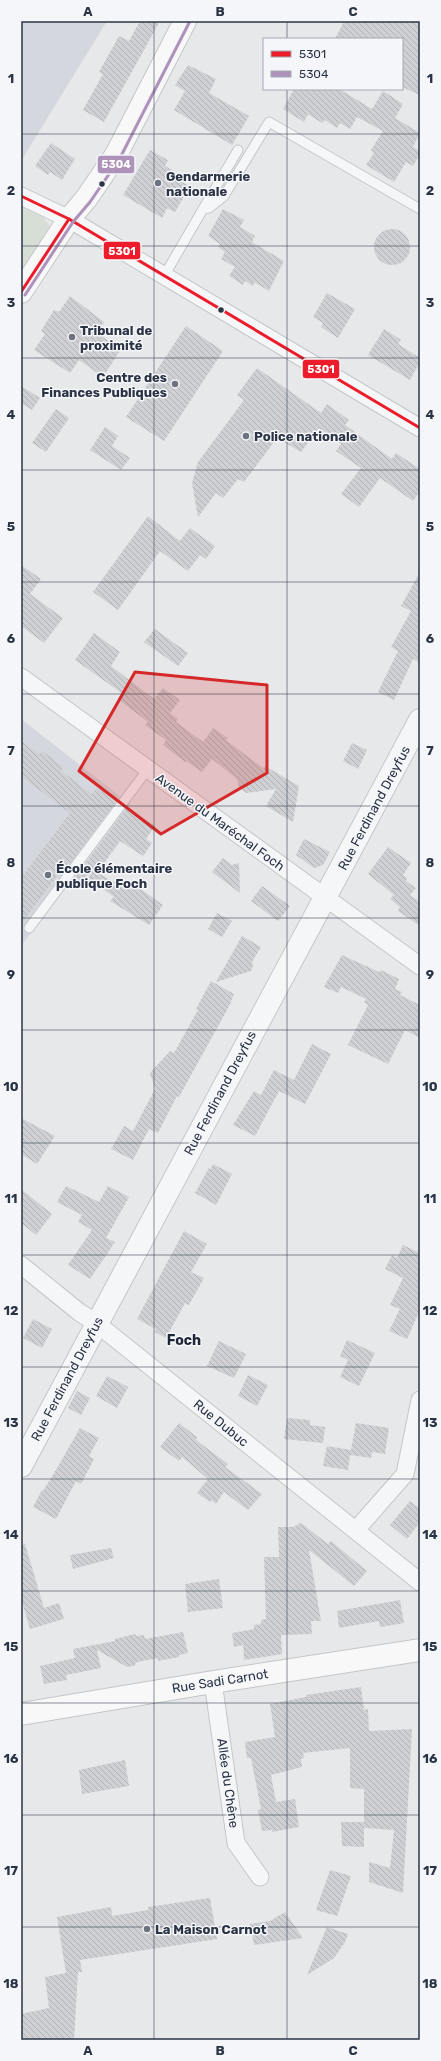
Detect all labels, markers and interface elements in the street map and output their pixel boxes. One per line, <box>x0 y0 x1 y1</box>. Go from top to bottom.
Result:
text: A <box>83 4 93 19</box>
text: B <box>215 4 225 19</box>
text: C <box>348 4 358 19</box>
legend <box>263 38 403 90</box>
text: 5301 <box>299 47 326 61</box>
text: 5304 <box>299 67 329 81</box>
text: 1 <box>8 71 14 86</box>
text: 1 <box>427 71 433 86</box>
line badge: 5304 <box>97 155 135 174</box>
text: 5304 <box>101 158 131 171</box>
place label: Gendarmerie nationale <box>166 169 250 199</box>
marker: Gendarmerie nationale <box>153 178 163 188</box>
unlabelled marker <box>97 179 107 189</box>
text: 2 <box>7 183 15 198</box>
text: 2 <box>426 183 434 198</box>
line badge: 5301 <box>103 241 141 260</box>
text: 5301 <box>108 245 136 258</box>
text: 3 <box>7 295 16 310</box>
text: 3 <box>426 295 435 310</box>
unlabelled marker <box>216 305 226 315</box>
place label: Tribunal de proximité <box>80 323 152 353</box>
marker: Tribunal de proximité <box>67 332 77 342</box>
line badge: 5301 <box>302 359 340 379</box>
text: 5301 <box>307 363 335 376</box>
place label: Centre des Finances Publiques <box>41 370 167 400</box>
marker: Centre des Finances Publiques <box>170 379 180 389</box>
text: 4 <box>7 407 16 422</box>
text: 4 <box>426 407 435 422</box>
place label: Police nationale <box>254 429 358 444</box>
marker: Police nationale <box>241 431 251 441</box>
text: 5 <box>7 519 15 534</box>
text: 5 <box>426 519 434 534</box>
text: 6 <box>7 631 16 646</box>
text: 6 <box>426 631 435 646</box>
text: 7 <box>7 743 15 758</box>
street label: Rue Ferdinand Dreyfus <box>335 743 413 873</box>
text: 7 <box>426 743 434 758</box>
street label: Avenue du Maréchal Foch <box>153 770 287 874</box>
text: 8 <box>7 855 16 870</box>
text: 8 <box>426 855 435 870</box>
place label: École élémentaire publique Foch <box>56 861 172 891</box>
marker: École élémentaire publique Foch <box>43 870 53 880</box>
text: 9 <box>7 967 15 982</box>
text: 9 <box>426 967 434 982</box>
street label: Rue Ferdinand Dreyfus <box>181 1028 259 1158</box>
text: 10 <box>3 1079 19 1094</box>
text: 10 <box>422 1079 438 1094</box>
text: 11 <box>5 1191 17 1206</box>
text: 11 <box>424 1191 436 1206</box>
text: 12 <box>4 1303 18 1318</box>
text: 12 <box>423 1303 437 1318</box>
street label: Rue Ferdinand Dreyfus <box>28 1314 106 1444</box>
district label: Foch <box>167 1332 201 1349</box>
street label: Rue Dubuc <box>191 1396 251 1450</box>
text: 13 <box>3 1415 19 1430</box>
text: 13 <box>422 1415 438 1430</box>
text: 14 <box>3 1527 19 1542</box>
text: 14 <box>422 1527 438 1542</box>
text: 15 <box>4 1639 18 1654</box>
text: 15 <box>423 1639 437 1654</box>
street label: Rue Sadi Carnot <box>171 1666 269 1696</box>
street label: Allée du Chêne <box>214 1737 242 1829</box>
text: 16 <box>4 1751 19 1766</box>
text: 16 <box>423 1751 438 1766</box>
text: 17 <box>4 1863 19 1878</box>
text: 17 <box>423 1863 438 1878</box>
place label: La Maison Carnot <box>155 1922 267 1937</box>
marker: La Maison Carnot <box>142 1924 152 1934</box>
text: 18 <box>3 1976 19 1991</box>
text: 18 <box>422 1976 438 1991</box>
text: A <box>83 2043 93 2058</box>
text: B <box>215 2043 225 2058</box>
text: C <box>348 2043 358 2058</box>

